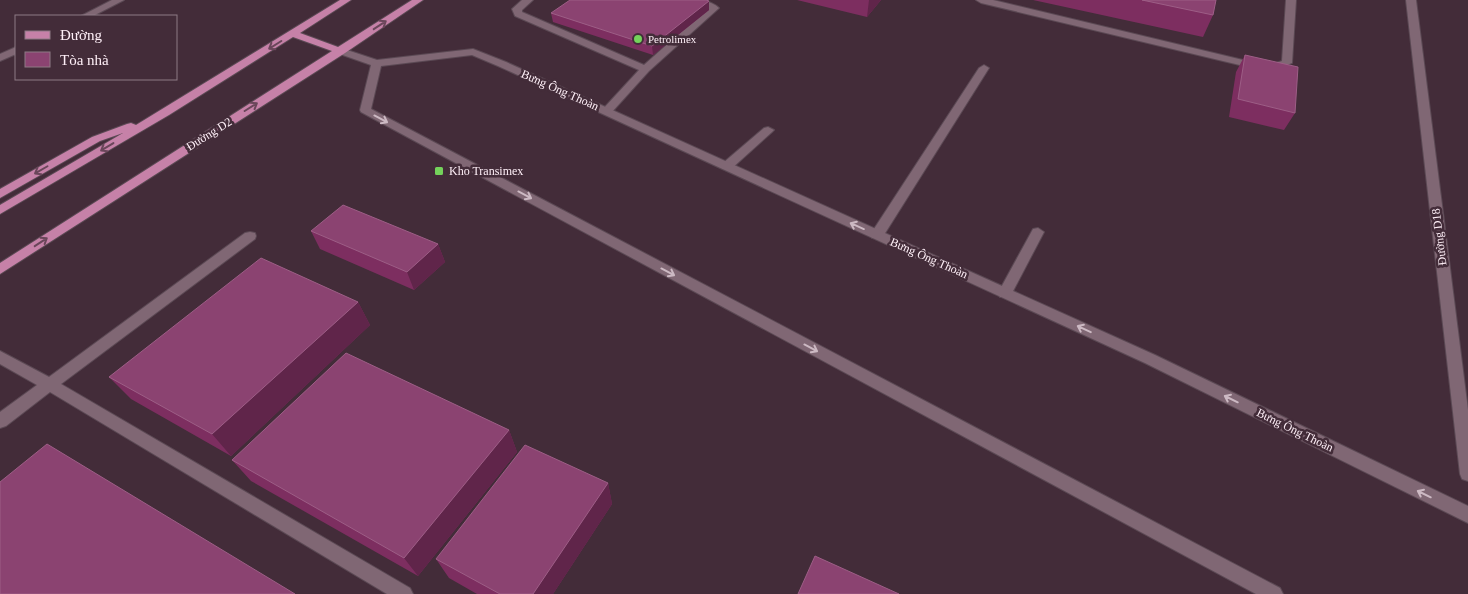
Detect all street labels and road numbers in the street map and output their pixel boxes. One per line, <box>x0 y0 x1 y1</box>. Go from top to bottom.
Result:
street label: Bưng Ông Thoàn <box>519 67 601 113</box>
street label: Đường D2 <box>184 115 234 153</box>
street label: Đường D18 <box>1429 208 1449 266</box>
street label: Bưng Ông Thoàn <box>888 235 970 281</box>
street label: Bưng Ông Thoàn <box>1254 405 1336 455</box>

